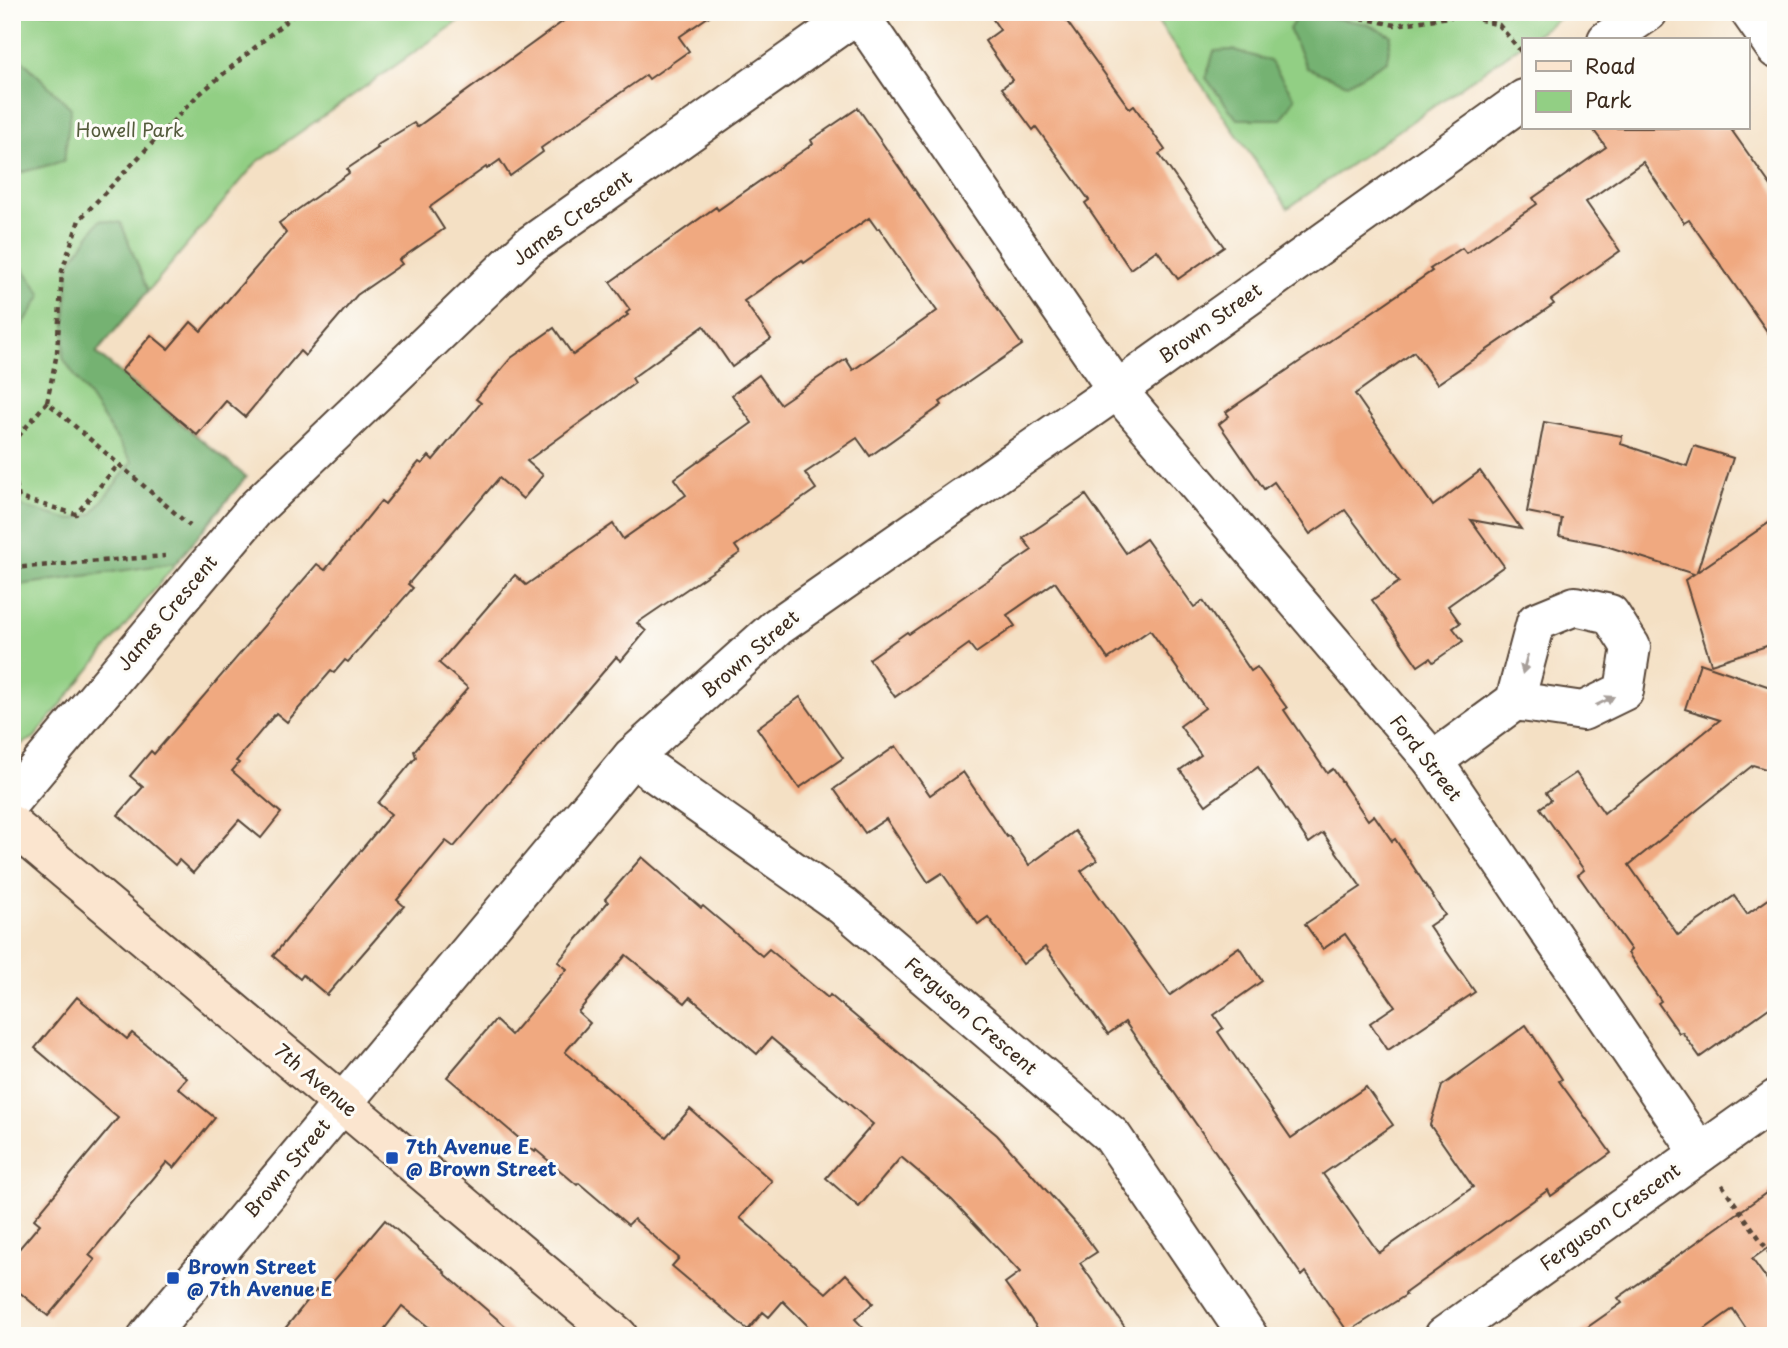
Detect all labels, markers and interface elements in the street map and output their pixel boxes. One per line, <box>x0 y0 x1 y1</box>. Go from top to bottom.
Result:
legend <box>1522 38 1750 130</box>
text: Road <box>1585 49 1636 81</box>
text: Park <box>1585 83 1632 115</box>
park label: Howell Park <box>76 115 185 143</box>
street label: James Crescent <box>506 163 637 272</box>
street label: Brown Street <box>1152 275 1267 369</box>
street label: James Crescent <box>109 548 223 676</box>
street label: Brown Street <box>694 603 805 704</box>
one-way arrow <box>1519 653 1530 675</box>
one-way arrow <box>1595 695 1615 706</box>
street label: Ford Street <box>1384 708 1470 807</box>
street label: Ferguson Crescent <box>899 950 1044 1081</box>
street label: 7th Avenue <box>269 1036 364 1122</box>
street label: Brown Street <box>236 1111 336 1223</box>
place label: 7th Avenue E @ Brown Street <box>406 1132 557 1182</box>
marker: 7th Avenue E @ Brown Street <box>384 1150 400 1166</box>
street label: Ferguson Crescent <box>1533 1155 1686 1277</box>
place label: Brown Street @ 7th Avenue E <box>187 1252 333 1302</box>
marker: Brown Street @ 7th Avenue E <box>165 1270 181 1286</box>

